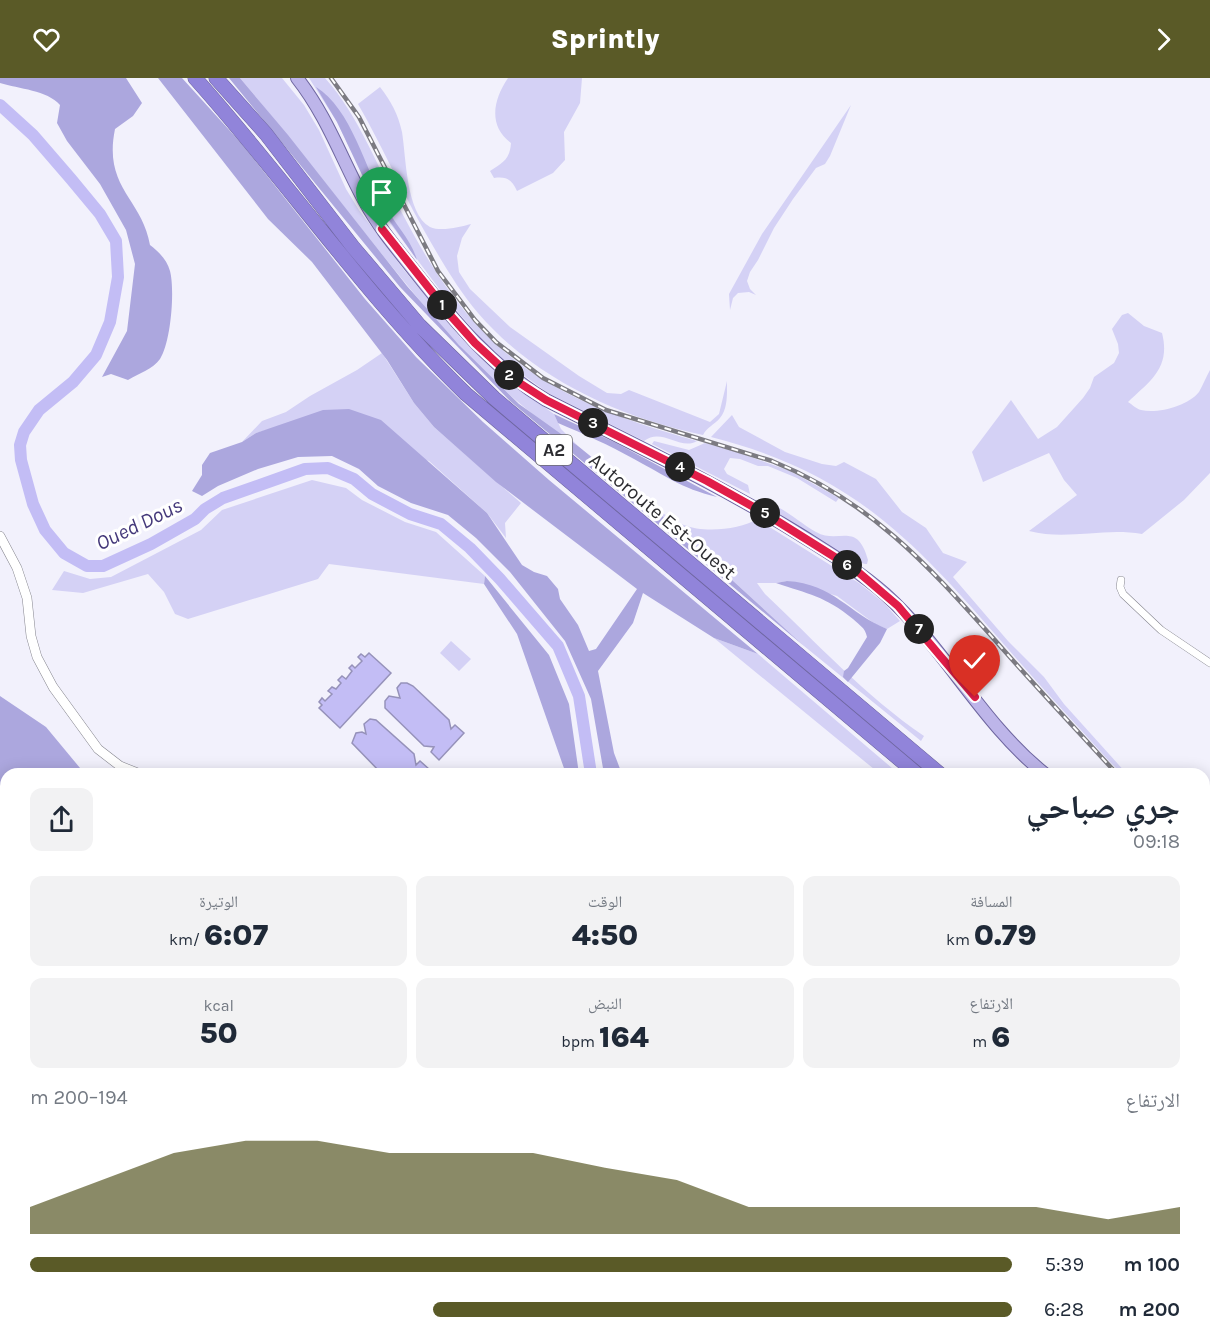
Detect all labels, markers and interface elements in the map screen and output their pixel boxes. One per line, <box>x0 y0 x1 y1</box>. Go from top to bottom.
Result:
icon: heart <box>30 23 63 56</box>
text: Sprintly <box>551 23 659 55</box>
icon: forward <box>1147 23 1180 56</box>
pin <box>356 167 407 229</box>
icon: arrive <box>365 176 398 209</box>
pin: 1 <box>427 290 457 320</box>
text: 1 <box>439 295 445 314</box>
pin: 2 <box>494 360 524 390</box>
text: 2 <box>504 365 514 384</box>
pin: 3 <box>578 408 608 438</box>
text: 3 <box>588 413 598 432</box>
road number: A2 <box>536 435 572 465</box>
street label: Autoroute Est-Ouest <box>585 448 741 585</box>
pin: 4 <box>665 452 695 482</box>
text: 4 <box>675 457 685 476</box>
water label: Oued Dous <box>92 493 186 555</box>
pin: 5 <box>750 498 780 528</box>
text: 5 <box>760 503 770 522</box>
pin: 6 <box>832 550 862 580</box>
text: 6 <box>842 555 852 574</box>
pin: 7 <box>904 614 934 644</box>
text: 7 <box>915 619 923 638</box>
pin <box>949 635 1000 697</box>
icon: check <box>958 644 991 677</box>
button: share <box>30 788 93 851</box>
text: جري صباحي <box>1026 788 1180 826</box>
text: 09:18 <box>1133 830 1180 853</box>
text: الوتيرة <box>199 892 238 911</box>
text: الوقت <box>588 892 622 911</box>
text: المسافة <box>970 892 1013 911</box>
text: 6:07 <box>204 917 268 953</box>
text: 4:50 <box>572 917 638 953</box>
text: 0.79 <box>974 917 1037 953</box>
text: /km <box>169 930 204 949</box>
text: km <box>946 930 974 949</box>
text: النبض <box>588 994 622 1013</box>
text: الارتفاع <box>970 994 1013 1013</box>
text: kcal <box>203 996 234 1015</box>
text: 50 <box>200 1015 238 1051</box>
text: 164 <box>599 1019 649 1055</box>
text: 6 <box>991 1019 1010 1055</box>
text: bpm <box>561 1032 599 1051</box>
text: m <box>972 1032 991 1051</box>
text: 194–200 m <box>30 1086 128 1109</box>
text: الارتفاع <box>1125 1089 1180 1112</box>
text: 5:39 <box>1045 1253 1084 1276</box>
text: 100 m <box>1124 1253 1180 1276</box>
text: 6:28 <box>1044 1298 1084 1321</box>
text: 200 m <box>1119 1298 1180 1321</box>

